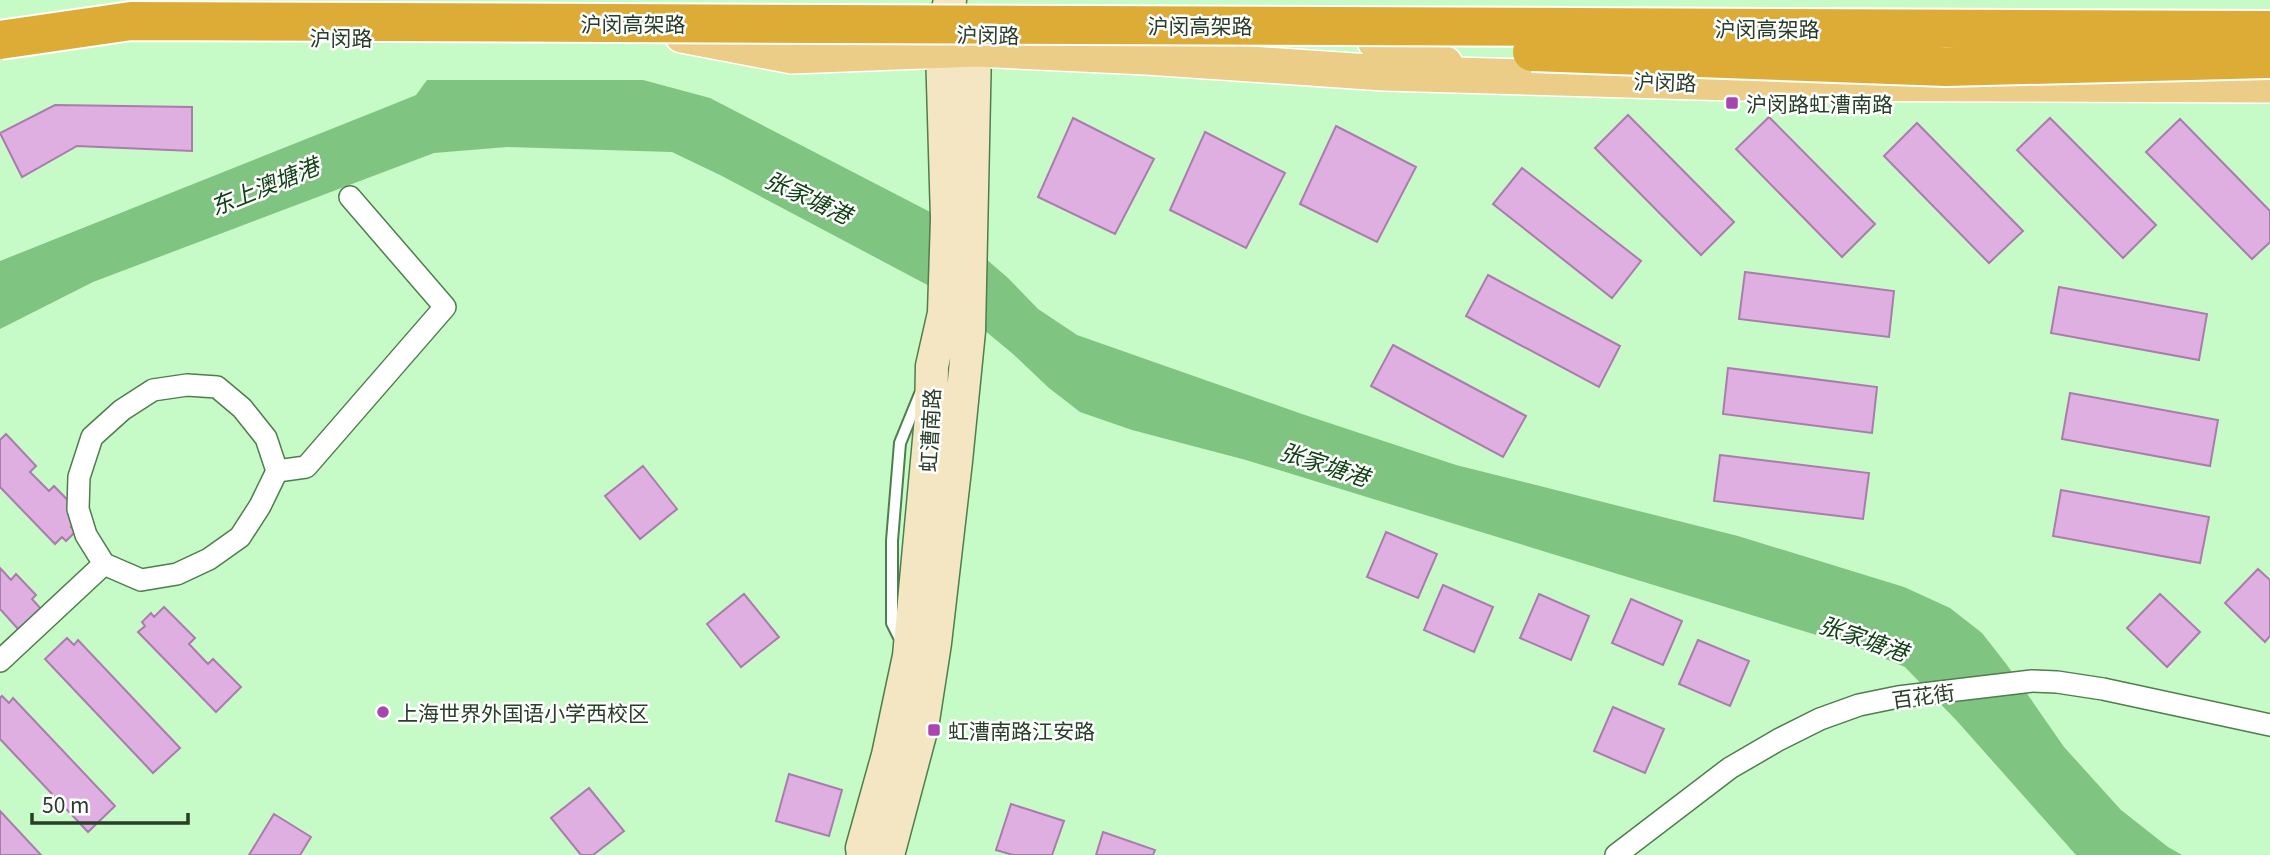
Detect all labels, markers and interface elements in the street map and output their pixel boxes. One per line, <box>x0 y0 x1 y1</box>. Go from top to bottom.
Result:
street label: 沪闵高架路 <box>581 8 686 38</box>
street label: 沪闵高架路 <box>1148 10 1253 40</box>
street label: 沪闵高架路 <box>1715 13 1820 43</box>
street label: 沪闵路 <box>956 18 1020 50</box>
street label: 沪闵路 <box>310 22 373 52</box>
street label: 沪闵路 <box>1633 65 1697 97</box>
place label: 沪闵路虹漕南路 <box>1746 88 1893 118</box>
marker: 沪闵路虹漕南路 <box>1724 95 1740 111</box>
water label: 东上澳塘港 <box>204 147 326 222</box>
water label: 张家塘港 <box>760 161 861 232</box>
street label: 虹漕南路 <box>912 387 946 473</box>
water label: 张家塘港 <box>1276 433 1377 494</box>
water label: 张家塘港 <box>1815 606 1916 669</box>
street label: 百花街 <box>1890 676 1956 714</box>
place label: 上海世界外国语小学西校区 <box>397 697 649 727</box>
marker: 上海世界外国语小学西校区 <box>375 704 391 720</box>
place label: 虹漕南路江安路 <box>948 715 1095 745</box>
marker: 虹漕南路江安路 <box>926 722 942 738</box>
scale bar <box>32 782 187 826</box>
text: 50 m <box>42 789 89 819</box>

